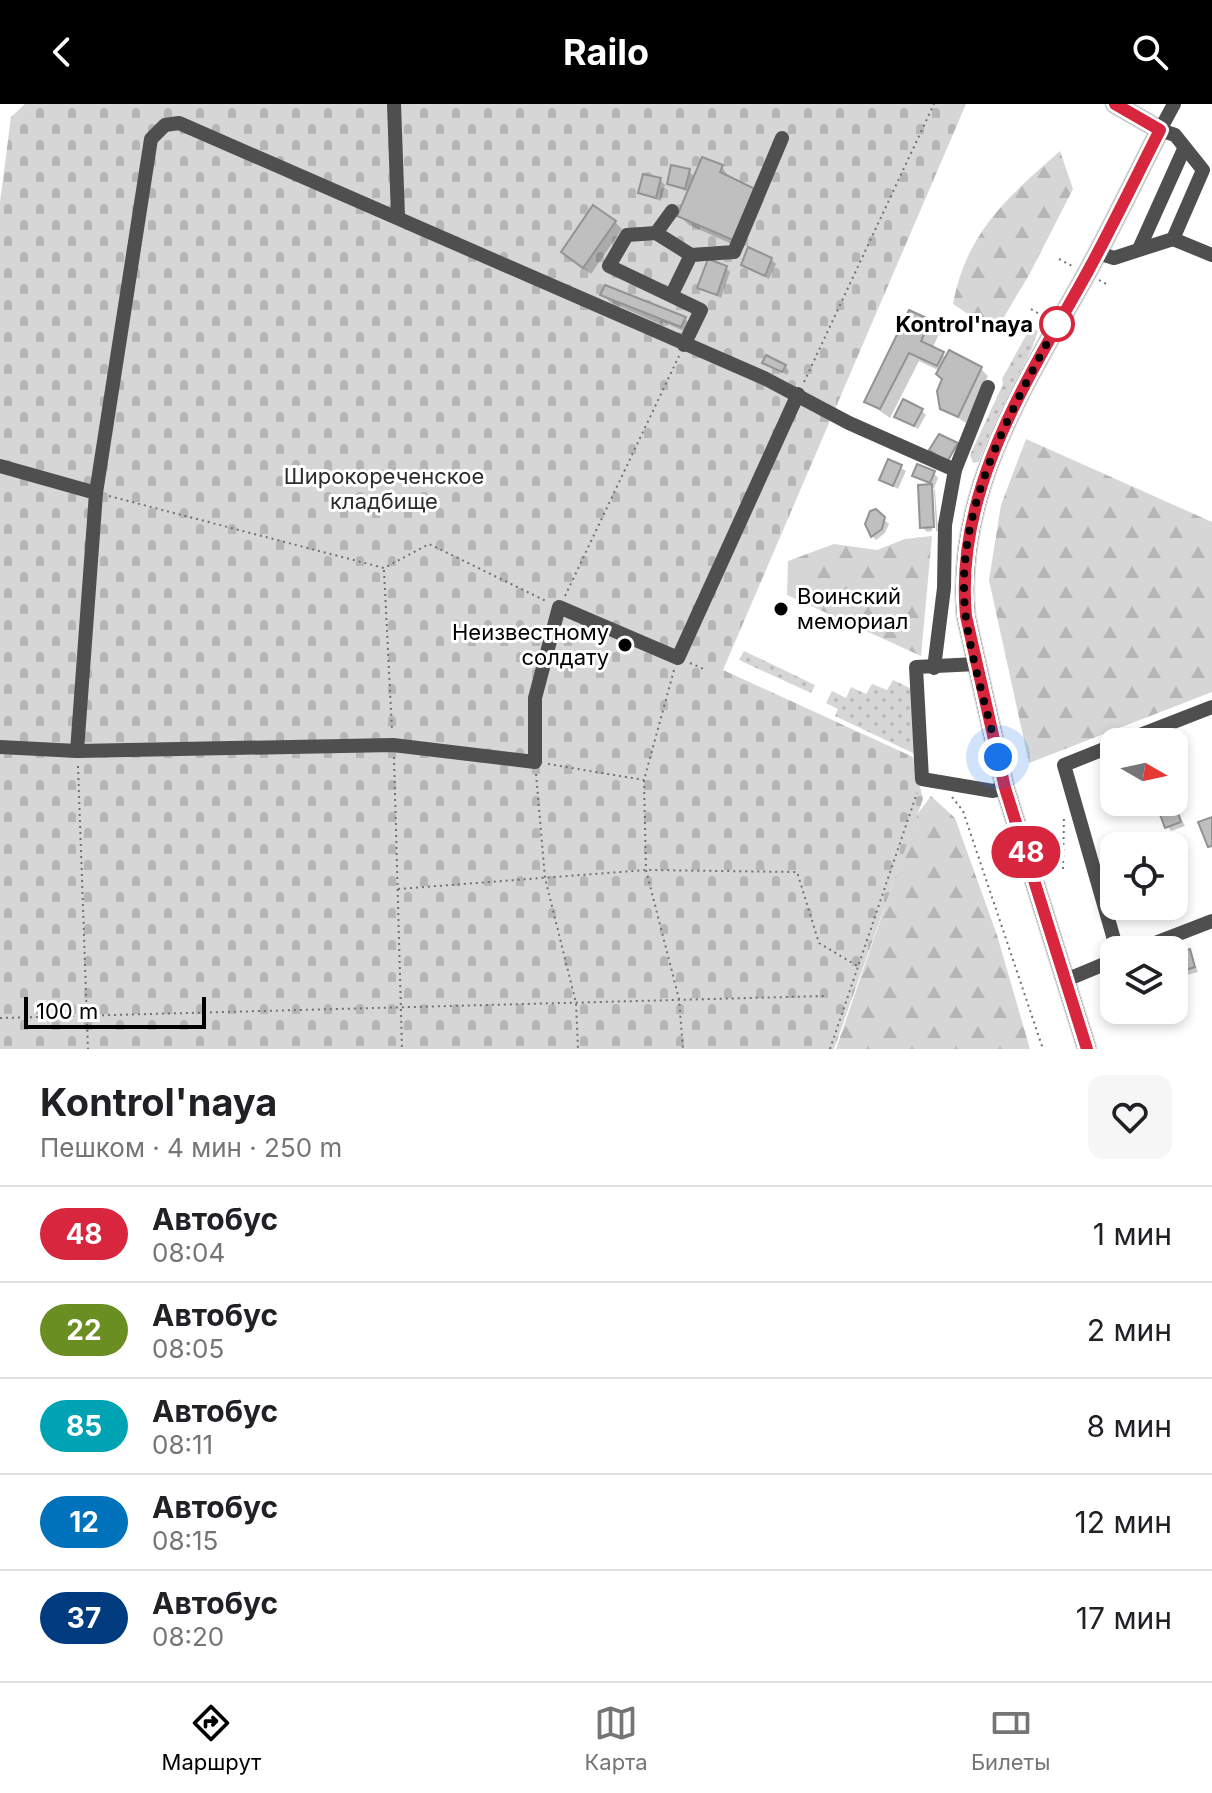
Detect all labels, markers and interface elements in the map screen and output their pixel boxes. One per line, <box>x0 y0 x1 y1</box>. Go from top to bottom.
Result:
icon: back <box>40 30 84 74</box>
text: Railo <box>563 30 649 74</box>
icon: search <box>1128 30 1172 74</box>
marker: Kontrol'naya <box>1040 307 1074 341</box>
place label: Kontrol'naya <box>896 311 1033 337</box>
park label: Широкореченское кладбище <box>284 463 484 514</box>
place label: Воинский мемориал <box>797 583 908 634</box>
marker: Воинский мемориал <box>772 600 790 618</box>
place label: Неизвестному солдату <box>452 619 609 670</box>
marker: Неизвестному солдату <box>616 636 634 654</box>
north arrow <box>1100 728 1188 816</box>
map controls <box>1100 728 1188 1024</box>
your location <box>978 737 1018 777</box>
line badge: 48 <box>990 826 1062 878</box>
button: locate <box>1100 832 1188 920</box>
text: 48 <box>1007 835 1045 869</box>
button: layers <box>1100 936 1188 1024</box>
scale bar <box>24 993 206 1029</box>
text: 100 m <box>36 998 98 1024</box>
button: heart <box>1088 1075 1172 1159</box>
text: Kontrol'naya <box>40 1079 277 1125</box>
text: Пешком · 4 мин · 250 m <box>40 1132 342 1163</box>
text: Автобус <box>152 1201 278 1237</box>
text: 1 мин <box>1093 1216 1172 1252</box>
text: 48 <box>65 1217 103 1251</box>
text: 08:04 <box>152 1237 225 1268</box>
text: Автобус <box>152 1297 278 1333</box>
text: 2 мин <box>1087 1312 1172 1348</box>
text: 22 <box>66 1313 102 1347</box>
text: 08:05 <box>152 1333 224 1364</box>
text: Автобус <box>152 1393 278 1429</box>
text: 8 мин <box>1086 1408 1172 1444</box>
text: 85 <box>66 1409 102 1443</box>
text: 08:11 <box>152 1429 213 1460</box>
text: Автобус <box>152 1489 278 1525</box>
text: 12 мин <box>1074 1504 1172 1540</box>
text: 12 <box>69 1505 99 1539</box>
text: 08:15 <box>152 1525 218 1556</box>
text: Автобус <box>152 1585 278 1621</box>
text: 17 мин <box>1076 1600 1172 1636</box>
text: 37 <box>67 1601 101 1635</box>
text: 08:20 <box>152 1621 224 1652</box>
tab: Маршрут <box>162 1701 261 1775</box>
tab: Карта <box>585 1701 648 1775</box>
tab: Билеты <box>971 1701 1050 1775</box>

